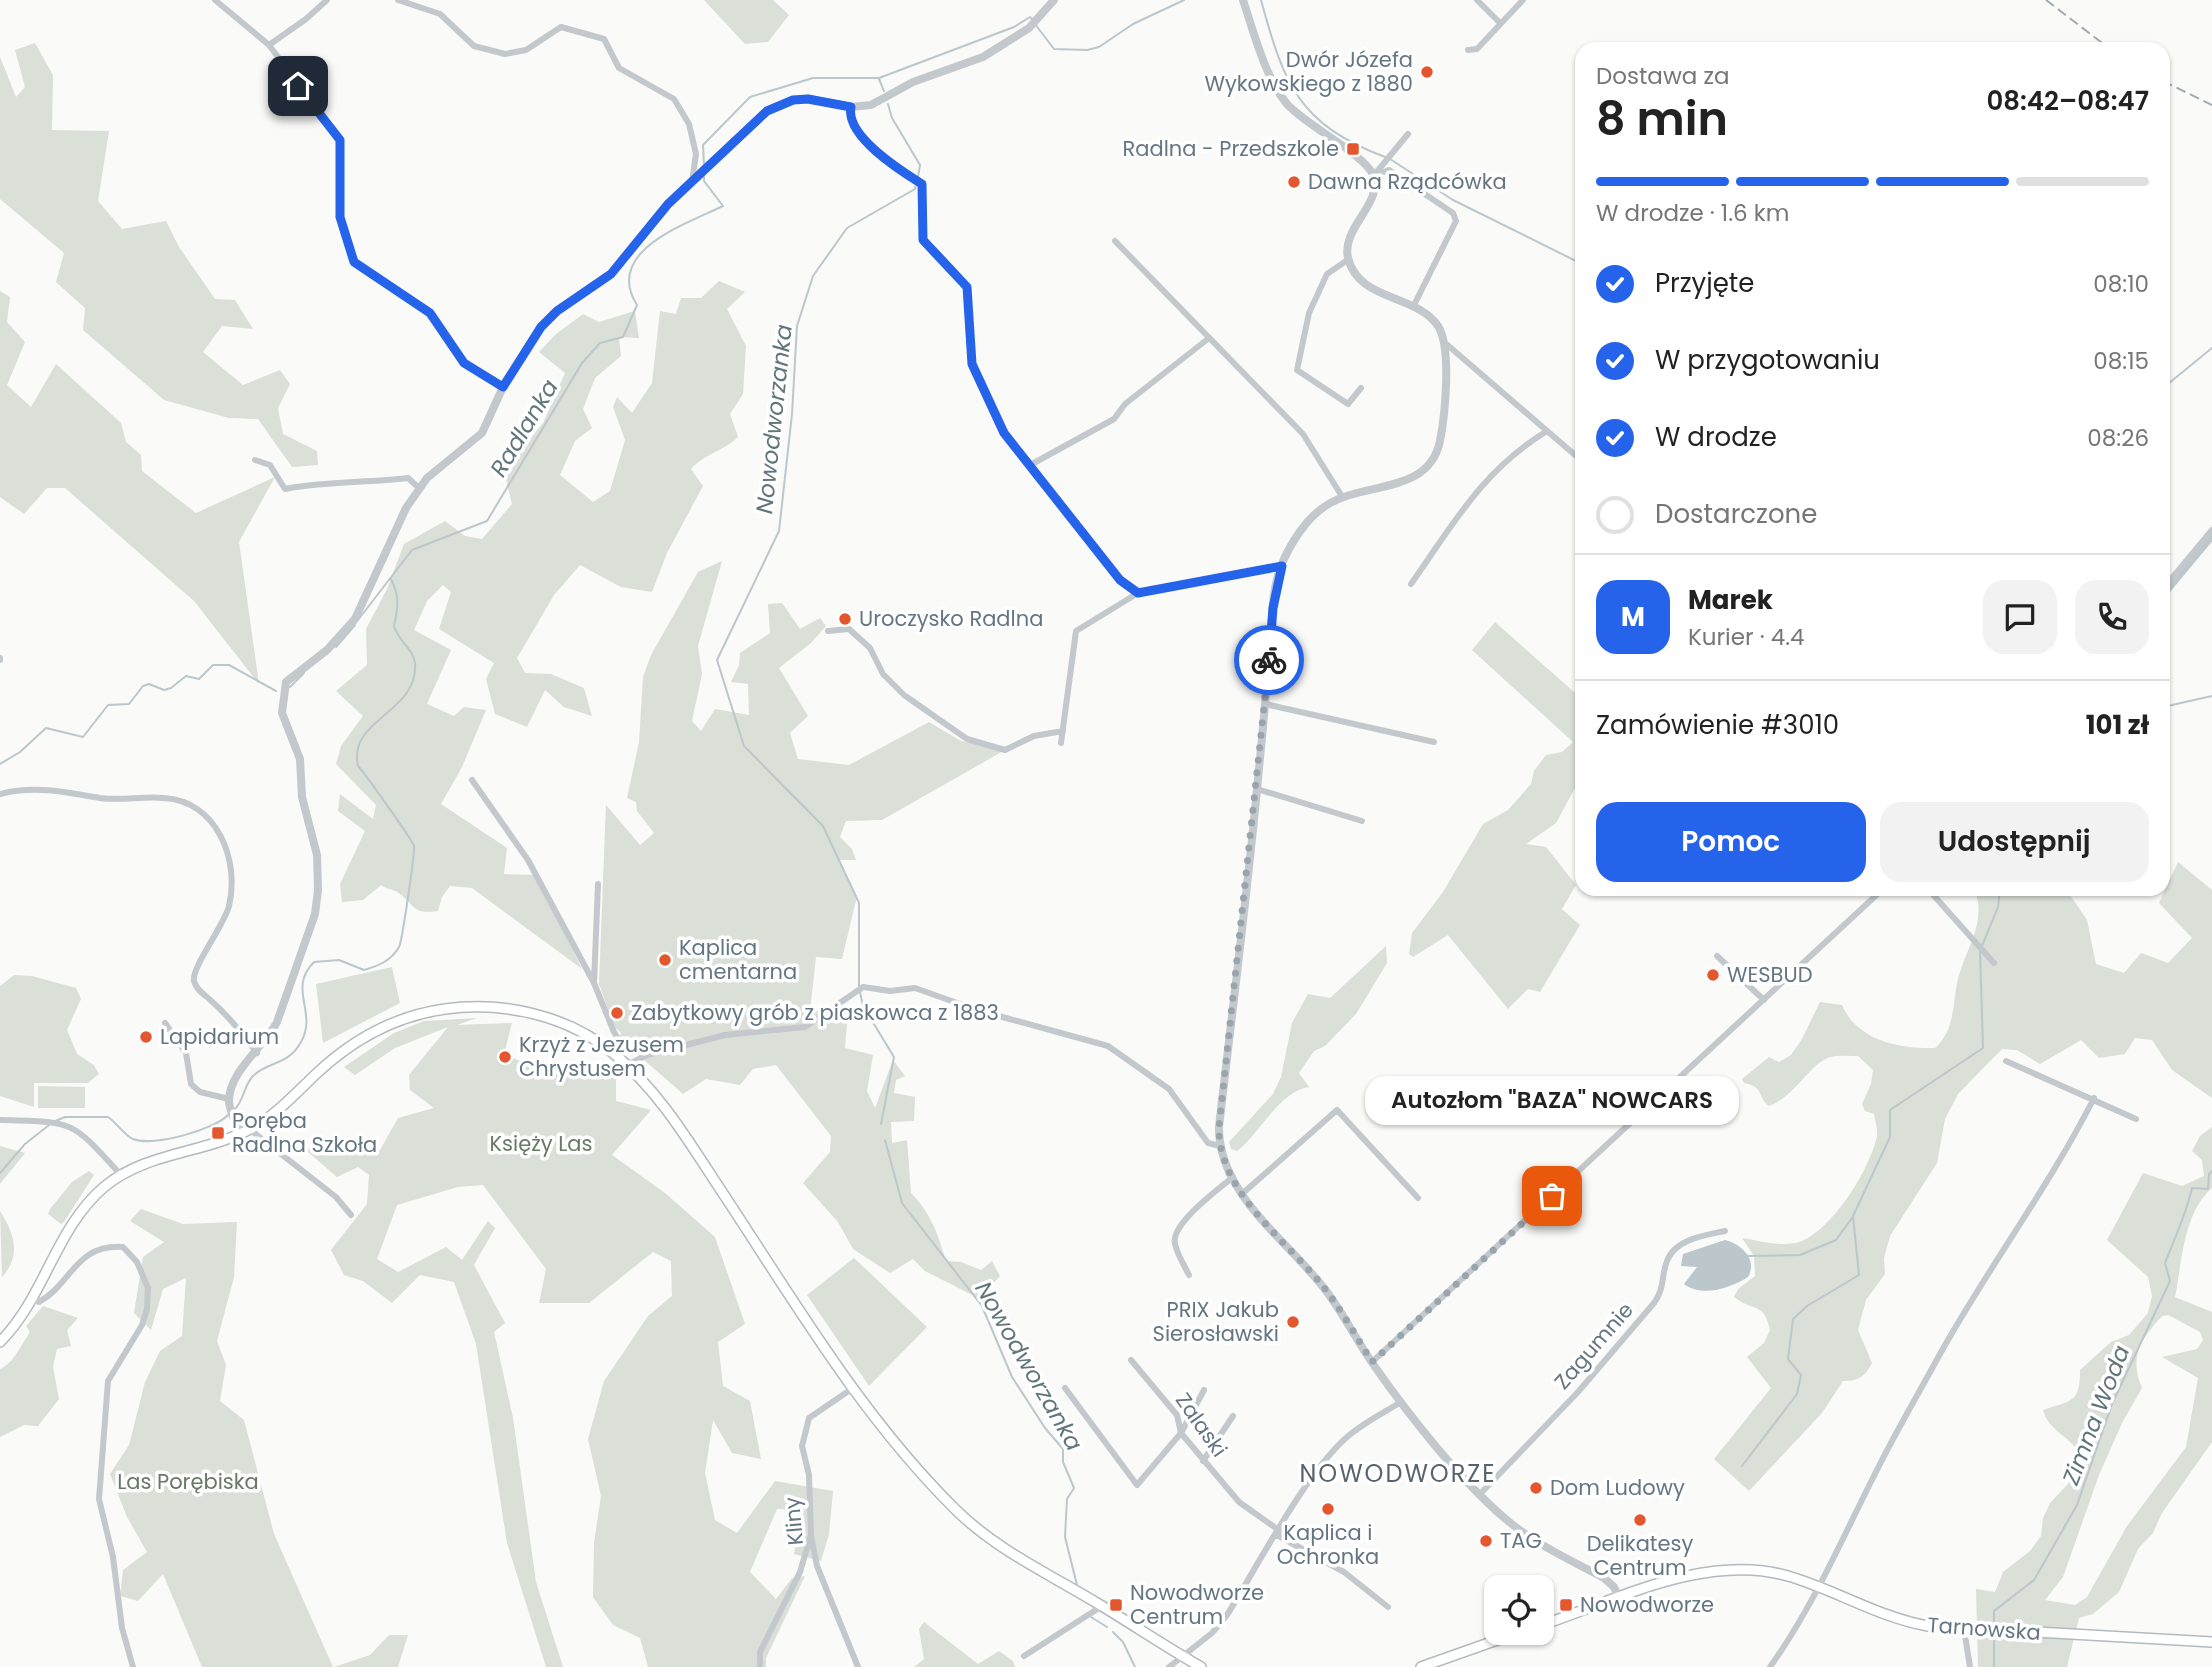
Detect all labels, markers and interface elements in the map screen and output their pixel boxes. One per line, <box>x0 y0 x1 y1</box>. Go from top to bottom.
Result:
place label: Dwór Józefa Wykowskiego z 1880 <box>1204 45 1413 98</box>
pin <box>268 56 328 116</box>
text: Dostawa za <box>1596 60 1729 92</box>
marker: Dwór Józefa Wykowskiego z 1880 <box>1419 64 1435 80</box>
icon: home <box>279 67 317 105</box>
text: 08:42–08:47 <box>1986 83 2149 119</box>
text: 8 min <box>1596 87 1728 151</box>
place label: Radlna - Przedszkole <box>1123 134 1339 163</box>
marker: Radlna - Przedszkole <box>1345 141 1361 157</box>
place label: Dawna Rządcówka <box>1308 167 1507 196</box>
marker: Dawna Rządcówka <box>1286 174 1302 190</box>
text: W drodze · 1.6 km <box>1596 197 1789 229</box>
icon: check <box>1596 265 1634 303</box>
text: Przyjęte <box>1655 265 1754 301</box>
text: 08:10 <box>2093 268 2149 300</box>
water label: Nowodworzanka <box>748 323 800 515</box>
icon: check <box>1596 342 1634 380</box>
text: W przygotowaniu <box>1655 342 1880 378</box>
text: 08:15 <box>2093 345 2149 377</box>
water label: Radlanka <box>482 373 566 483</box>
icon: check <box>1596 419 1634 457</box>
text: W drodze <box>1655 419 1777 455</box>
text: 08:26 <box>2087 422 2149 454</box>
text: Dostarczone <box>1655 496 1817 532</box>
button: chat <box>1983 580 2057 654</box>
button: phone <box>2075 580 2149 654</box>
text: Marek <box>1688 582 1773 618</box>
text: M <box>1621 599 1645 635</box>
place label: Uroczysko Radlna <box>859 604 1043 633</box>
marker: Uroczysko Radlna <box>837 611 853 627</box>
text: Kurier · 4.4 <box>1688 621 1805 653</box>
courier <box>1234 625 1304 695</box>
icon: bike <box>1250 641 1288 679</box>
text: Zamówienie #3010 <box>1596 707 1839 743</box>
text: 101 zł <box>2086 707 2149 743</box>
button: Pomoc <box>1596 802 1866 882</box>
button: Udostępnij <box>1880 802 2149 882</box>
place label: Kaplica cmentarna <box>679 933 797 986</box>
marker: Kaplica cmentarna <box>657 952 673 968</box>
place label: WESBUD <box>1727 960 1813 989</box>
marker: WESBUD <box>1705 967 1721 983</box>
place label: Zabytkowy grób z piaskowca z 1883 <box>631 998 999 1027</box>
marker: Zabytkowy grób z piaskowca z 1883 <box>609 1005 625 1021</box>
place label: Lapidarium <box>160 1022 279 1051</box>
marker: Lapidarium <box>138 1029 154 1045</box>
place label: Krzyż z Jezusem Chrystusem <box>519 1030 684 1083</box>
marker: Krzyż z Jezusem Chrystusem <box>497 1049 513 1065</box>
callout: Autozłom "BAZA" NOWCARS <box>1365 1077 1739 1126</box>
text: Autozłom "BAZA" NOWCARS <box>1391 1084 1713 1116</box>
place label: Poręba Radlna Szkoła <box>232 1106 377 1159</box>
marker: Poręba Radlna Szkoła <box>210 1125 226 1141</box>
park label: Księży Las <box>490 1129 592 1158</box>
pin <box>1522 1166 1582 1226</box>
icon: bag <box>1533 1177 1571 1215</box>
water label: Nowodworzanka <box>968 1276 1090 1456</box>
place label: PRIX Jakub Sierosławski <box>1153 1295 1279 1348</box>
street label: Zagumnie <box>1548 1296 1639 1395</box>
marker: PRIX Jakub Sierosławski <box>1285 1314 1301 1330</box>
water label: Zimna Woda <box>2054 1341 2137 1490</box>
street label: Zalaski <box>1169 1387 1234 1462</box>
district label: NOWODWORZE <box>1299 1457 1497 1490</box>
park label: Las Porębiska <box>117 1467 259 1496</box>
place label: Dom Ludowy <box>1550 1473 1685 1502</box>
marker: Dom Ludowy <box>1528 1480 1544 1496</box>
street label: Kliny <box>777 1496 810 1546</box>
marker: Kaplica i Ochronka <box>1320 1501 1336 1517</box>
marker: Delikatesy Centrum <box>1632 1512 1648 1528</box>
place label: Kaplica i Ochronka <box>1277 1518 1379 1571</box>
place label: TAG <box>1500 1526 1542 1555</box>
place label: Delikatesy Centrum <box>1587 1529 1693 1582</box>
marker: TAG <box>1478 1533 1494 1549</box>
map controls <box>1484 1575 1554 1645</box>
button: locate <box>1484 1575 1554 1645</box>
place label: Nowodworze Centrum <box>1130 1578 1264 1631</box>
place label: Nowodworze <box>1580 1590 1714 1619</box>
marker: Nowodworze Centrum <box>1108 1597 1124 1613</box>
marker: Nowodworze <box>1558 1597 1574 1613</box>
street label: Tarnowska <box>1926 1610 2042 1647</box>

